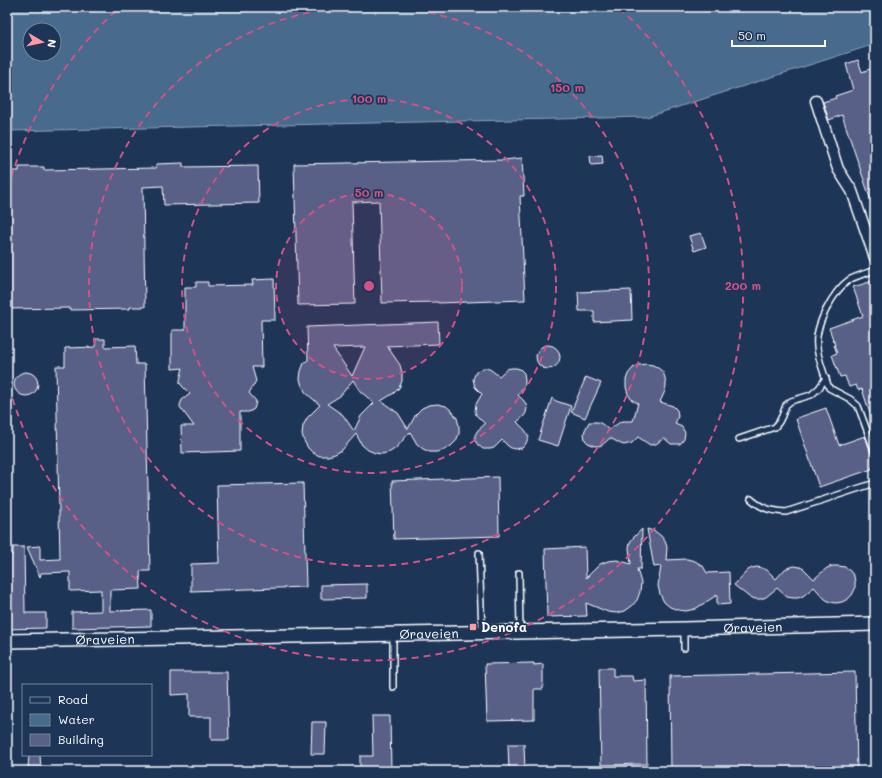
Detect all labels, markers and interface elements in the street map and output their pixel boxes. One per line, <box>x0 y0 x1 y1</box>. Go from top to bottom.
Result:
north arrow <box>22 22 62 62</box>
scale bar <box>732 22 825 48</box>
text: 50 m <box>738 27 766 43</box>
text: N <box>44 38 60 49</box>
text: 150 m <box>550 79 584 95</box>
text: 100 m <box>352 90 386 106</box>
text: 50 m <box>355 184 383 200</box>
text: 200 m <box>725 277 761 293</box>
centre of rings <box>362 279 376 293</box>
street label: Øraveien <box>723 617 783 636</box>
place label: Denofa <box>481 618 527 635</box>
marker: Denofa <box>468 622 478 632</box>
street label: Øraveien <box>399 624 459 642</box>
street label: Øraveien <box>75 630 135 648</box>
legend <box>22 684 152 756</box>
text: Road <box>58 691 88 707</box>
text: Water <box>58 711 95 727</box>
text: Building <box>58 731 104 747</box>

